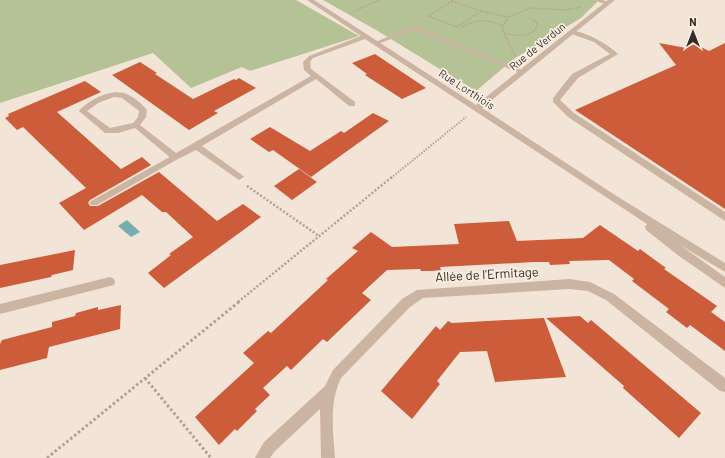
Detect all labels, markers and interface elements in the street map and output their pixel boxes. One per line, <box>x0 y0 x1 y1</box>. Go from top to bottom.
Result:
north arrow <box>673 12 713 52</box>
text: N <box>689 15 697 28</box>
street label: Rue de Verdun <box>506 19 568 73</box>
street label: Rue Lorthiois <box>437 66 497 112</box>
street label: Allée de l'Ermitage <box>435 263 539 285</box>

